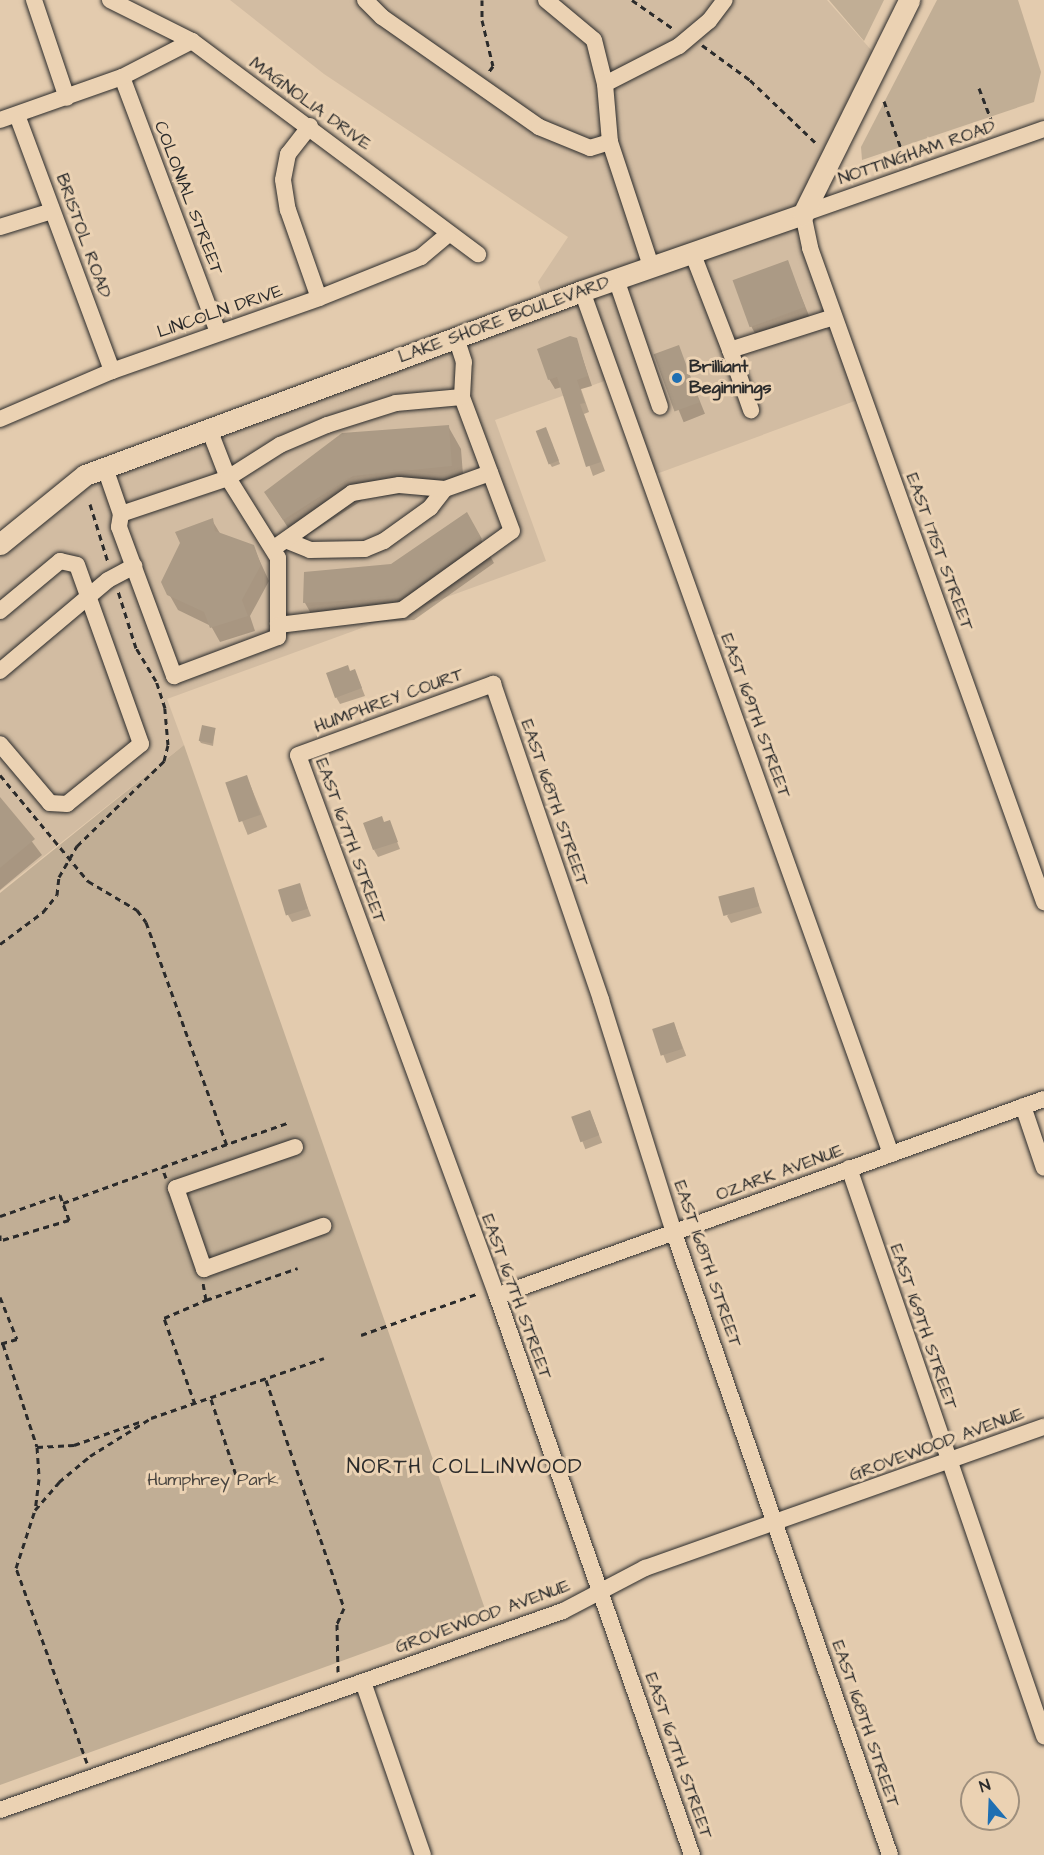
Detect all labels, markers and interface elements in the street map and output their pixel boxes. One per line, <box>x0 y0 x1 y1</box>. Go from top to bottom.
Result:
street label: MAGNOLIA DRIVE <box>245 53 375 155</box>
street label: NOTTINGHAM ROAD <box>836 116 998 190</box>
street label: COLONIAL STREET <box>149 118 227 278</box>
street label: BRISTOL ROAD <box>50 171 116 301</box>
street label: LAKE SHORE BOULEVARD <box>395 272 613 368</box>
street label: LINCOLN DRIVE <box>154 280 286 344</box>
place label: Brilliant Beginnings <box>689 357 772 400</box>
marker: Brilliant Beginnings <box>670 371 684 385</box>
street label: EAST 171ST STREET <box>900 470 978 634</box>
street label: EAST 169TH STREET <box>715 631 795 801</box>
street label: HUMPHREY COURT <box>311 664 467 738</box>
street label: EAST 168TH STREET <box>515 717 593 889</box>
street label: EAST 167TH STREET <box>310 755 390 927</box>
street label: OZARK AVENUE <box>713 1140 847 1206</box>
street label: EAST 168TH STREET <box>668 1178 746 1350</box>
street label: EAST 167TH STREET <box>476 1211 556 1383</box>
street label: EAST 169TH STREET <box>885 1241 961 1413</box>
street label: GROVEWOOD AVENUE <box>847 1403 1027 1487</box>
district label: NORTH COLLINWOOD <box>347 1454 583 1480</box>
park label: Humphrey Park <box>147 1469 279 1491</box>
street label: GROVEWOOD AVENUE <box>393 1575 573 1659</box>
street label: EAST 168TH STREET <box>826 1638 904 1810</box>
street label: EAST 167TH STREET <box>639 1670 717 1842</box>
north arrow <box>960 1771 1020 1831</box>
text: N <box>976 1774 993 1798</box>

